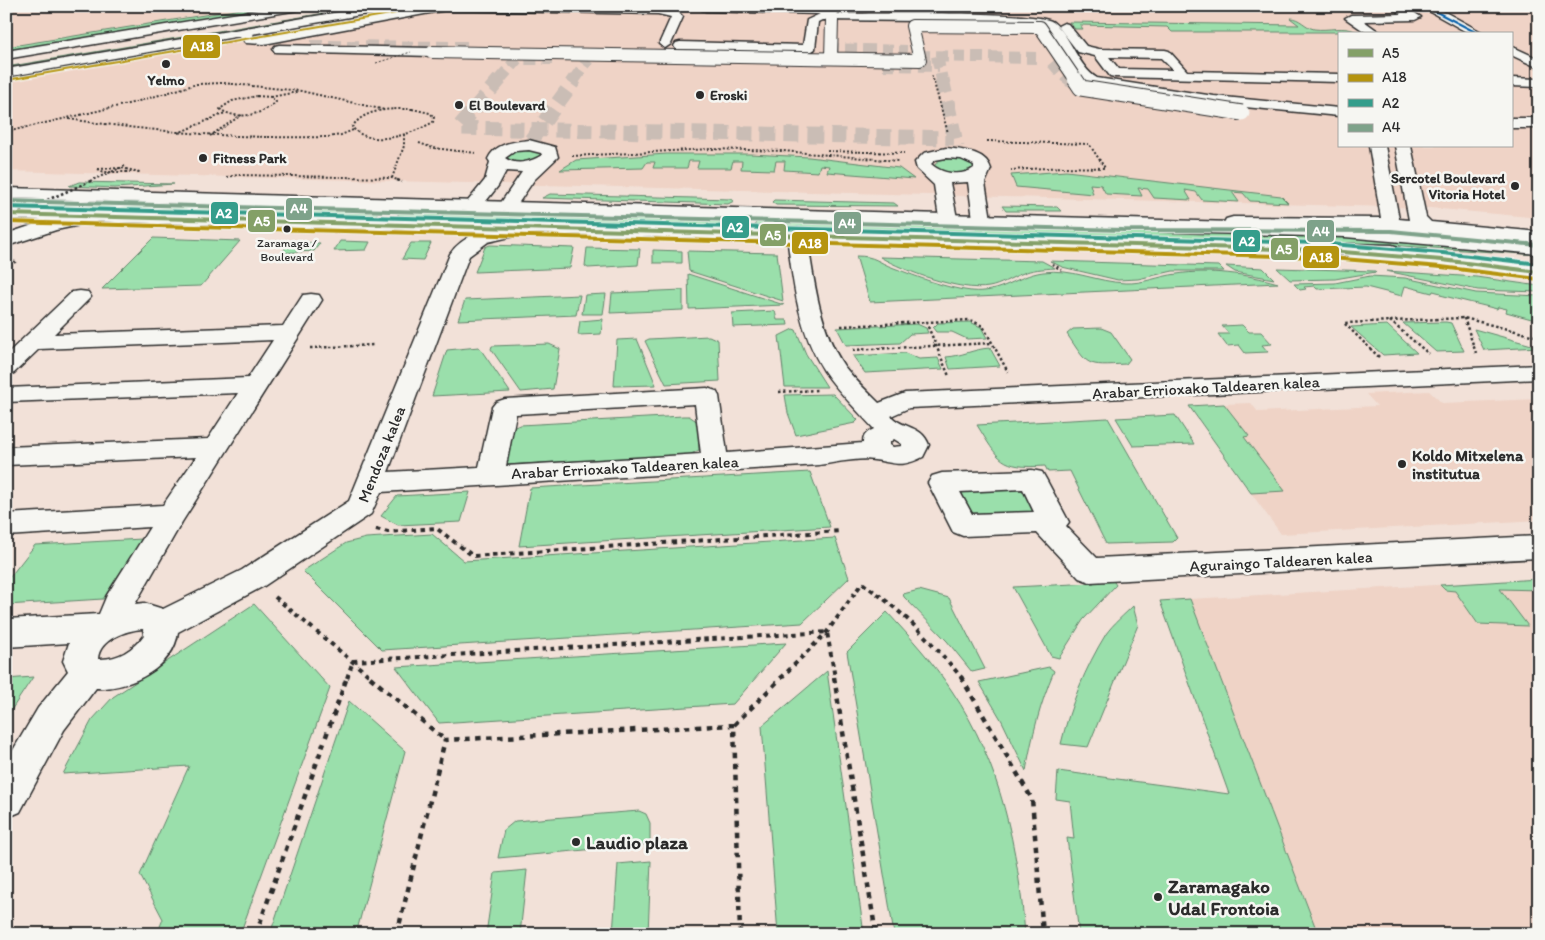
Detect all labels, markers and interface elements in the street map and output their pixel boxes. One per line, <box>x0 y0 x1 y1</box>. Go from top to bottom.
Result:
legend <box>1338 32 1512 148</box>
line badge: A18 <box>182 34 221 59</box>
text: A18 <box>189 38 214 55</box>
text: A5 <box>1382 44 1400 62</box>
marker: Yelmo <box>160 58 172 70</box>
text: A18 <box>1382 68 1407 86</box>
place label: Yelmo <box>147 72 185 89</box>
place label: Eroski <box>710 87 747 104</box>
marker: Eroski <box>694 89 706 101</box>
text: A2 <box>1382 94 1400 112</box>
place label: El Boulevard <box>469 97 546 114</box>
marker: El Boulevard <box>453 99 465 111</box>
text: A4 <box>1382 118 1401 136</box>
place label: Fitness Park <box>213 150 287 167</box>
marker: Fitness Park <box>197 152 209 164</box>
place label: Sercotel Boulevard Vitoria Hotel <box>1391 170 1506 203</box>
marker: Sercotel Boulevard Vitoria Hotel <box>1509 180 1521 192</box>
line badge: A4 <box>285 197 313 221</box>
text: A4 <box>289 200 308 217</box>
line badge: A2 <box>210 201 239 225</box>
text: A2 <box>215 205 233 222</box>
line badge: A5 <box>247 209 276 233</box>
line badge: A4 <box>833 211 862 235</box>
text: A5 <box>253 213 271 230</box>
line badge: A2 <box>721 215 750 239</box>
text: A4 <box>837 215 856 232</box>
text: A2 <box>726 219 744 236</box>
line badge: A4 <box>1306 219 1335 243</box>
line badge: A5 <box>759 223 787 247</box>
text: A4 <box>1311 223 1330 240</box>
marker: Zaramaga / Boulevard <box>282 224 292 234</box>
text: A5 <box>764 227 782 244</box>
line badge: A2 <box>1232 229 1261 253</box>
line badge: A18 <box>791 231 829 255</box>
text: A2 <box>1238 233 1256 250</box>
text: A18 <box>797 235 822 252</box>
place label: Zaramaga / Boulevard <box>257 236 317 264</box>
line badge: A5 <box>1270 237 1299 261</box>
text: A5 <box>1275 241 1293 258</box>
line badge: A18 <box>1302 245 1340 269</box>
text: A18 <box>1308 249 1333 266</box>
street label: Arabar Errioxako Taldearen kalea <box>1092 372 1321 403</box>
street label: Mendoza kalea <box>353 403 410 505</box>
place label: Koldo Mitxelena institutua <box>1412 446 1524 483</box>
street label: Arabar Errioxako Taldearen kalea <box>511 452 740 483</box>
marker: Koldo Mitxelena institutua <box>1396 458 1408 470</box>
street label: Aguraingo Taldearen kalea <box>1189 547 1373 576</box>
place label: Laudio plaza <box>586 831 688 854</box>
marker: Laudio plaza <box>570 836 582 848</box>
place label: Zaramagako Udal Frontoia <box>1168 875 1280 920</box>
marker: Zaramagako Udal Frontoia <box>1152 891 1164 903</box>

